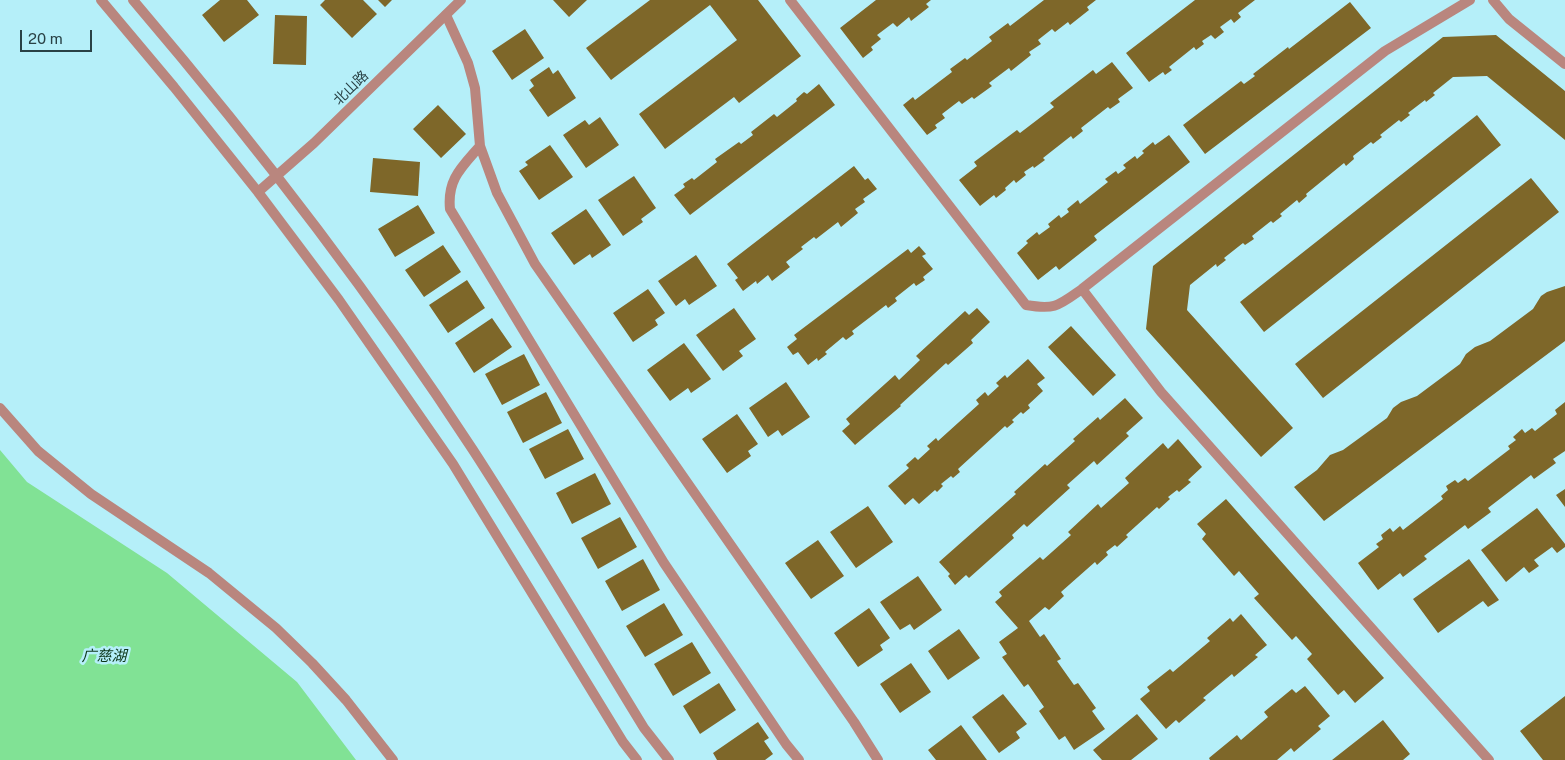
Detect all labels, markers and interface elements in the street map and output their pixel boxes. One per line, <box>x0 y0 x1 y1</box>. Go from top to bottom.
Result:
scale bar <box>22 20 95 52</box>
text: 20 m <box>28 30 63 47</box>
street label: 北山路 <box>330 67 372 109</box>
water label: 广慈湖 <box>82 647 126 665</box>

